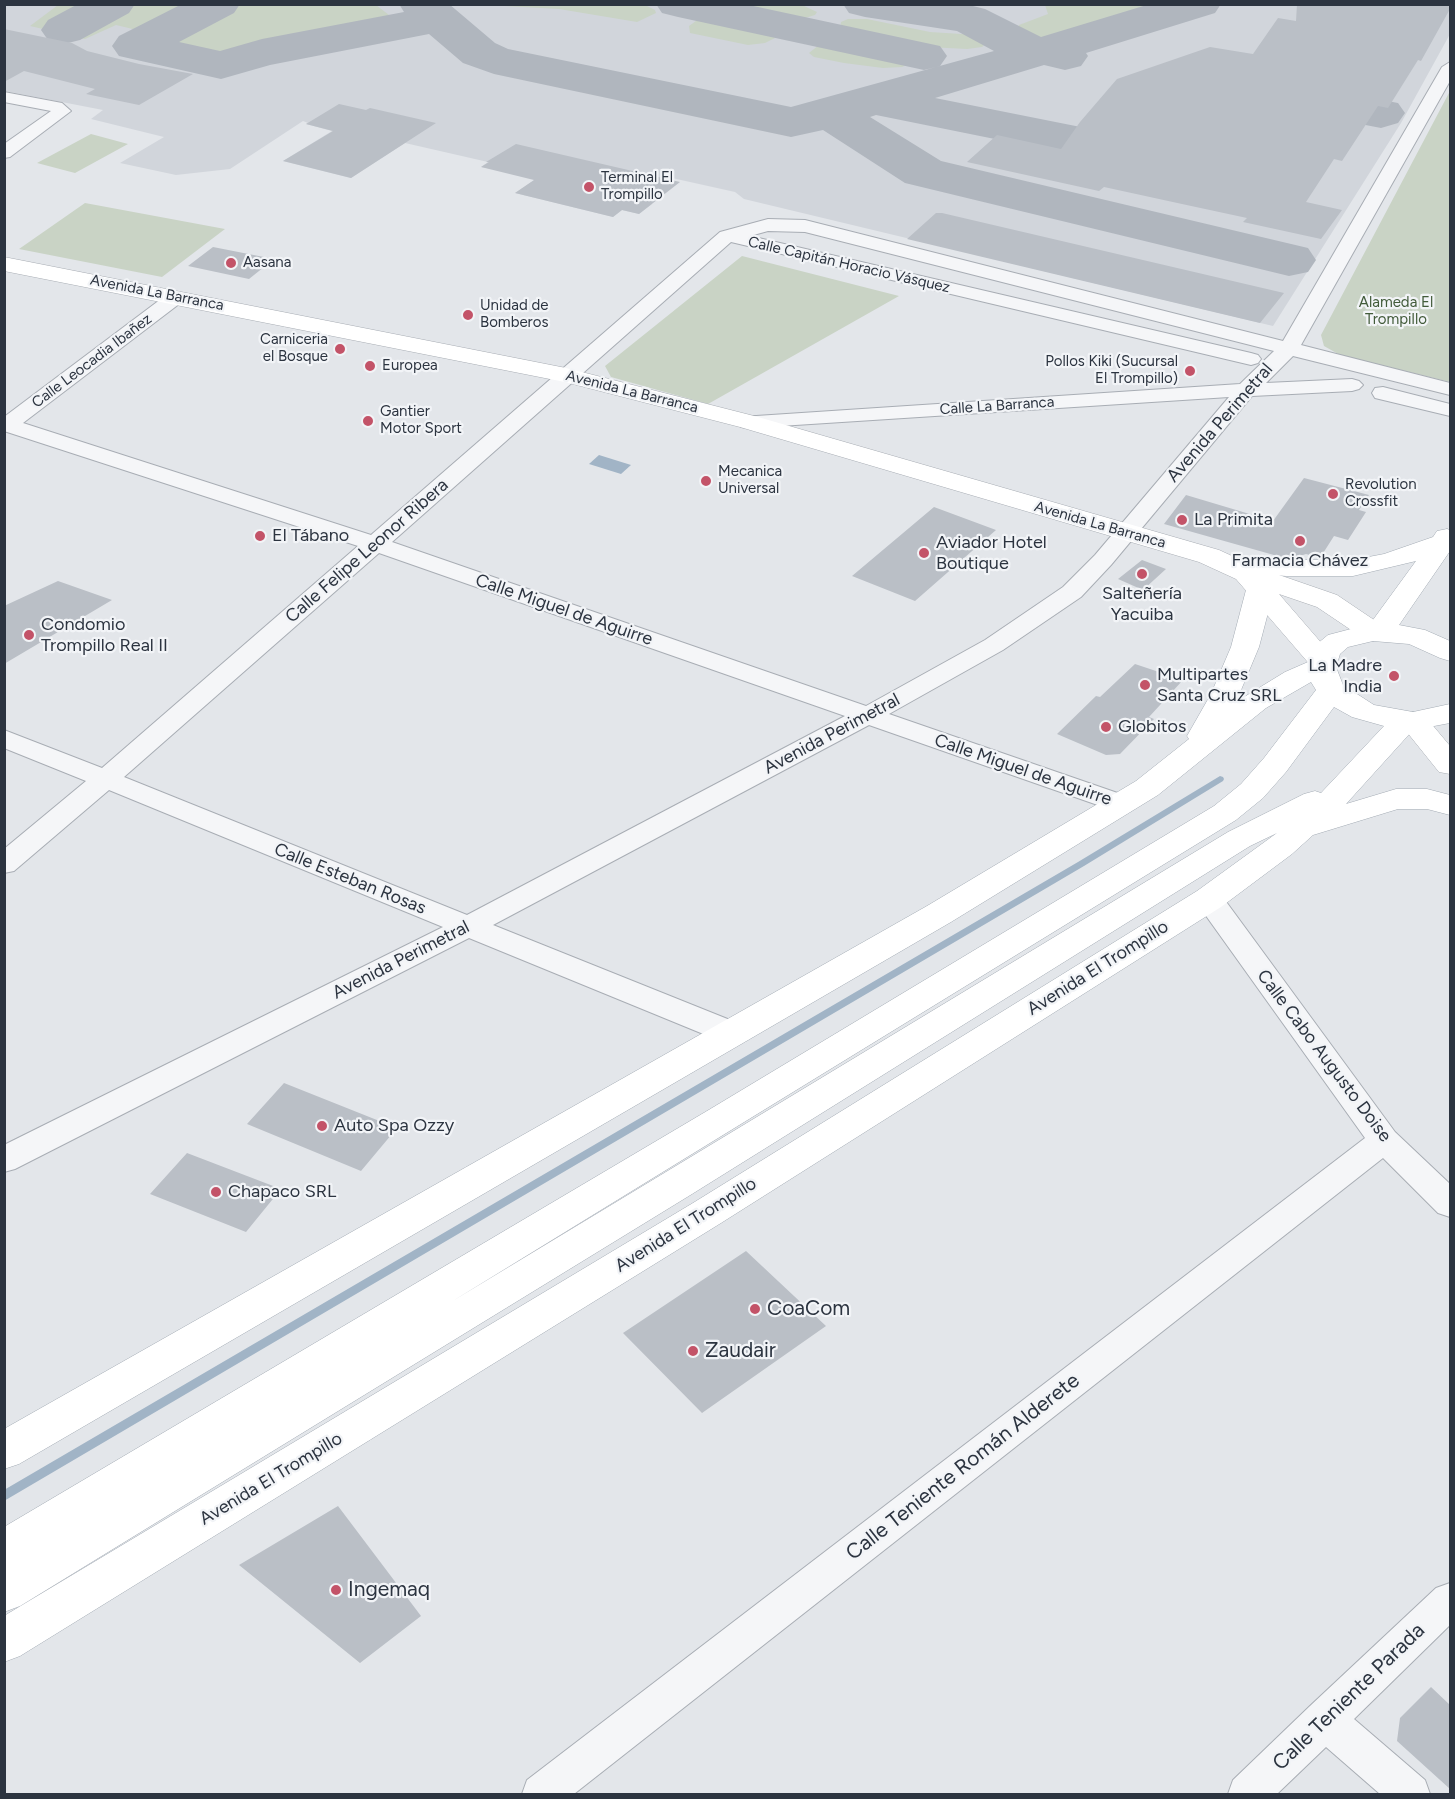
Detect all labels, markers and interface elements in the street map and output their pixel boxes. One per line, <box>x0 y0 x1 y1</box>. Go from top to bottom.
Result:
place label: Terminal El Trompillo <box>601 169 673 204</box>
marker: Terminal El Trompillo <box>582 180 596 194</box>
street label: Calle Capitán Horacio Vásquez <box>746 233 952 297</box>
place label: Aasana <box>243 254 291 272</box>
marker: Aasana <box>224 256 238 270</box>
street label: Avenida La Barranca <box>89 271 225 315</box>
park label: Alameda El Trompillo <box>1359 294 1433 329</box>
place label: Unidad de Bomberos <box>480 297 548 332</box>
marker: Unidad de Bomberos <box>461 308 475 322</box>
street label: Calle Leocadia Ibañez <box>28 310 156 412</box>
place label: Carniceria el Bosque <box>260 331 328 366</box>
marker: Carniceria el Bosque <box>333 342 347 356</box>
place label: Pollos Kiki (Sucursal El Trompillo) <box>1045 353 1178 388</box>
place label: Europea <box>382 357 438 375</box>
marker: Europea <box>363 359 377 373</box>
street label: Avenida Perimetral <box>1162 359 1278 487</box>
marker: Pollos Kiki (Sucursal El Trompillo) <box>1183 364 1197 378</box>
street label: Avenida La Barranca <box>564 367 700 417</box>
street label: Calle La Barranca <box>939 393 1055 419</box>
place label: Gantier Motor Sport <box>380 403 462 438</box>
marker: Gantier Motor Sport <box>361 414 375 428</box>
place label: Mecanica Universal <box>718 463 782 498</box>
street label: Calle Felipe Leonor Ribera <box>281 474 453 628</box>
marker: Mecanica Universal <box>699 474 713 488</box>
place label: Revolution Crossfit <box>1345 476 1417 511</box>
marker: Revolution Crossfit <box>1326 487 1340 501</box>
street label: Avenida La Barranca <box>1032 498 1168 552</box>
place label: La Primita <box>1194 509 1273 531</box>
marker: La Primita <box>1175 513 1189 527</box>
place label: El Tábano <box>272 525 349 547</box>
marker: El Tábano <box>253 529 267 543</box>
place label: Aviador Hotel Boutique <box>936 532 1047 574</box>
marker: Farmacia Chávez <box>1293 534 1307 548</box>
marker: Aviador Hotel Boutique <box>917 546 931 560</box>
place label: Farmacia Chávez <box>1232 550 1368 572</box>
marker: Salteñería Yacuiba <box>1135 567 1149 581</box>
street label: Calle Miguel de Aguirre <box>472 569 656 651</box>
place label: Salteñería Yacuiba <box>1102 583 1182 626</box>
place label: Condomio Trompillo Real II <box>41 614 168 656</box>
marker: Condomio Trompillo Real II <box>22 628 36 642</box>
place label: La Madre India <box>1308 655 1382 698</box>
place label: Multipartes Santa Cruz SRL <box>1157 664 1282 706</box>
marker: La Madre India <box>1387 669 1401 683</box>
marker: Multipartes Santa Cruz SRL <box>1138 678 1152 692</box>
street label: Avenida Perimetral <box>760 689 904 779</box>
place label: Globitos <box>1118 716 1186 738</box>
marker: Globitos <box>1099 720 1113 734</box>
street label: Calle Miguel de Aguirre <box>931 729 1115 811</box>
street label: Calle Esteban Rosas <box>271 839 429 919</box>
street label: Avenida Perimetral <box>329 916 473 1004</box>
street label: Avenida El Trompillo <box>1023 916 1173 1020</box>
street label: Calle Cabo Augusto Doise <box>1252 966 1396 1146</box>
place label: Auto Spa Ozzy <box>334 1115 454 1137</box>
marker: Auto Spa Ozzy <box>315 1119 329 1133</box>
street label: Avenida El Trompillo <box>611 1173 761 1277</box>
place label: Chapaco SRL <box>228 1181 336 1203</box>
marker: Chapaco SRL <box>209 1185 223 1199</box>
place label: CoaCom <box>767 1296 850 1322</box>
marker: CoaCom <box>748 1302 762 1316</box>
place label: Zaudair <box>705 1338 776 1364</box>
marker: Zaudair <box>686 1344 700 1358</box>
street label: Calle Teniente Román Alderete <box>841 1368 1085 1566</box>
street label: Avenida El Trompillo <box>196 1428 346 1530</box>
place label: Ingemaq <box>348 1577 430 1603</box>
marker: Ingemaq <box>329 1583 343 1597</box>
street label: Calle Teniente Parada <box>1268 1618 1430 1776</box>

